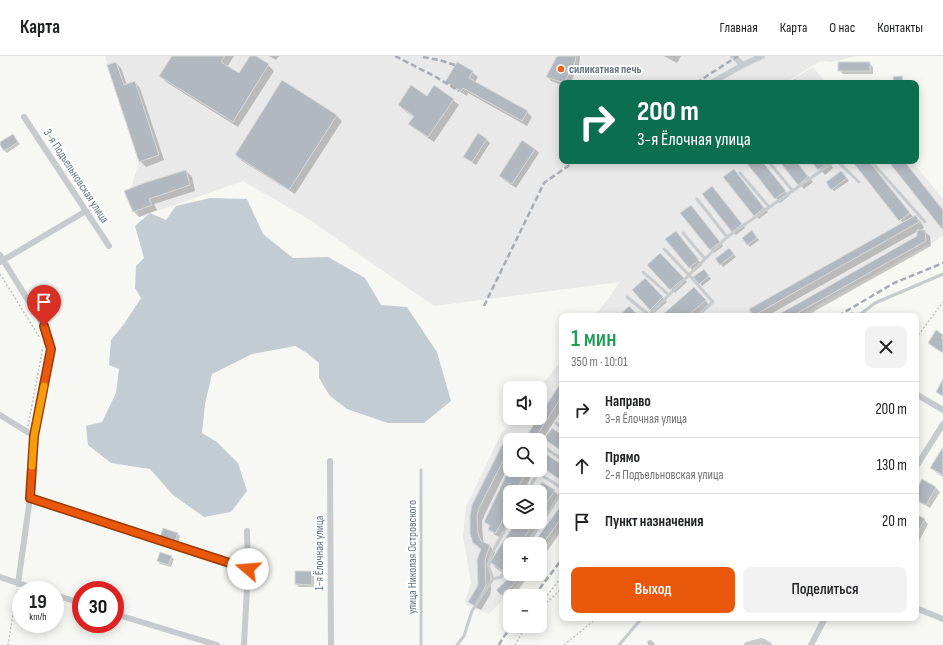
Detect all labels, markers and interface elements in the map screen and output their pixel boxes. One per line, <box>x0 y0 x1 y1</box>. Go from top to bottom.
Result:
text: Карта <box>20 16 60 39</box>
text: Главная <box>720 19 758 36</box>
text: Карта <box>780 19 807 36</box>
text: О нас <box>829 19 855 36</box>
text: Контакты <box>877 19 923 36</box>
place label: силикатная печь <box>569 62 641 77</box>
marker: силикатная печь <box>556 64 566 74</box>
text: 200 m <box>637 95 699 128</box>
icon: right <box>571 96 623 148</box>
street label: 3-я Подъельновская улица <box>40 126 112 226</box>
text: 3-я Ёлочная улица <box>637 129 751 150</box>
pin <box>27 285 61 326</box>
icon: arrive <box>33 291 55 313</box>
text: 1 мин <box>571 324 616 353</box>
button: close <box>865 326 907 368</box>
text: 350 m · 10:01 <box>571 354 628 370</box>
map controls <box>503 381 547 633</box>
button: sound <box>503 381 547 425</box>
text: Направо <box>605 392 651 411</box>
icon: right <box>571 399 593 421</box>
text: 200 m <box>875 400 907 419</box>
text: 3-я Ёлочная улица <box>605 411 687 427</box>
button: search <box>503 433 547 477</box>
text: Прямо <box>605 448 640 467</box>
icon: ahead <box>571 455 593 477</box>
text: 130 m <box>877 456 907 475</box>
text: 2-я Подъельновская улица <box>605 467 723 483</box>
button: layers <box>503 485 547 529</box>
street label: улица Николая Островского <box>405 500 420 614</box>
icon: arrive <box>571 511 593 533</box>
text: Пункт назначения <box>605 512 703 531</box>
text: 20 m <box>882 512 907 531</box>
street label: 1-я Ёлочная улица <box>312 515 327 590</box>
button: + <box>503 537 547 581</box>
position arrow <box>227 548 269 590</box>
button: Выход <box>571 567 735 613</box>
button: Поделиться <box>743 567 907 613</box>
speed limit sign: 30 <box>72 581 124 633</box>
button: − <box>503 589 547 633</box>
text: 19 <box>29 590 47 614</box>
text: km/h <box>29 611 47 623</box>

